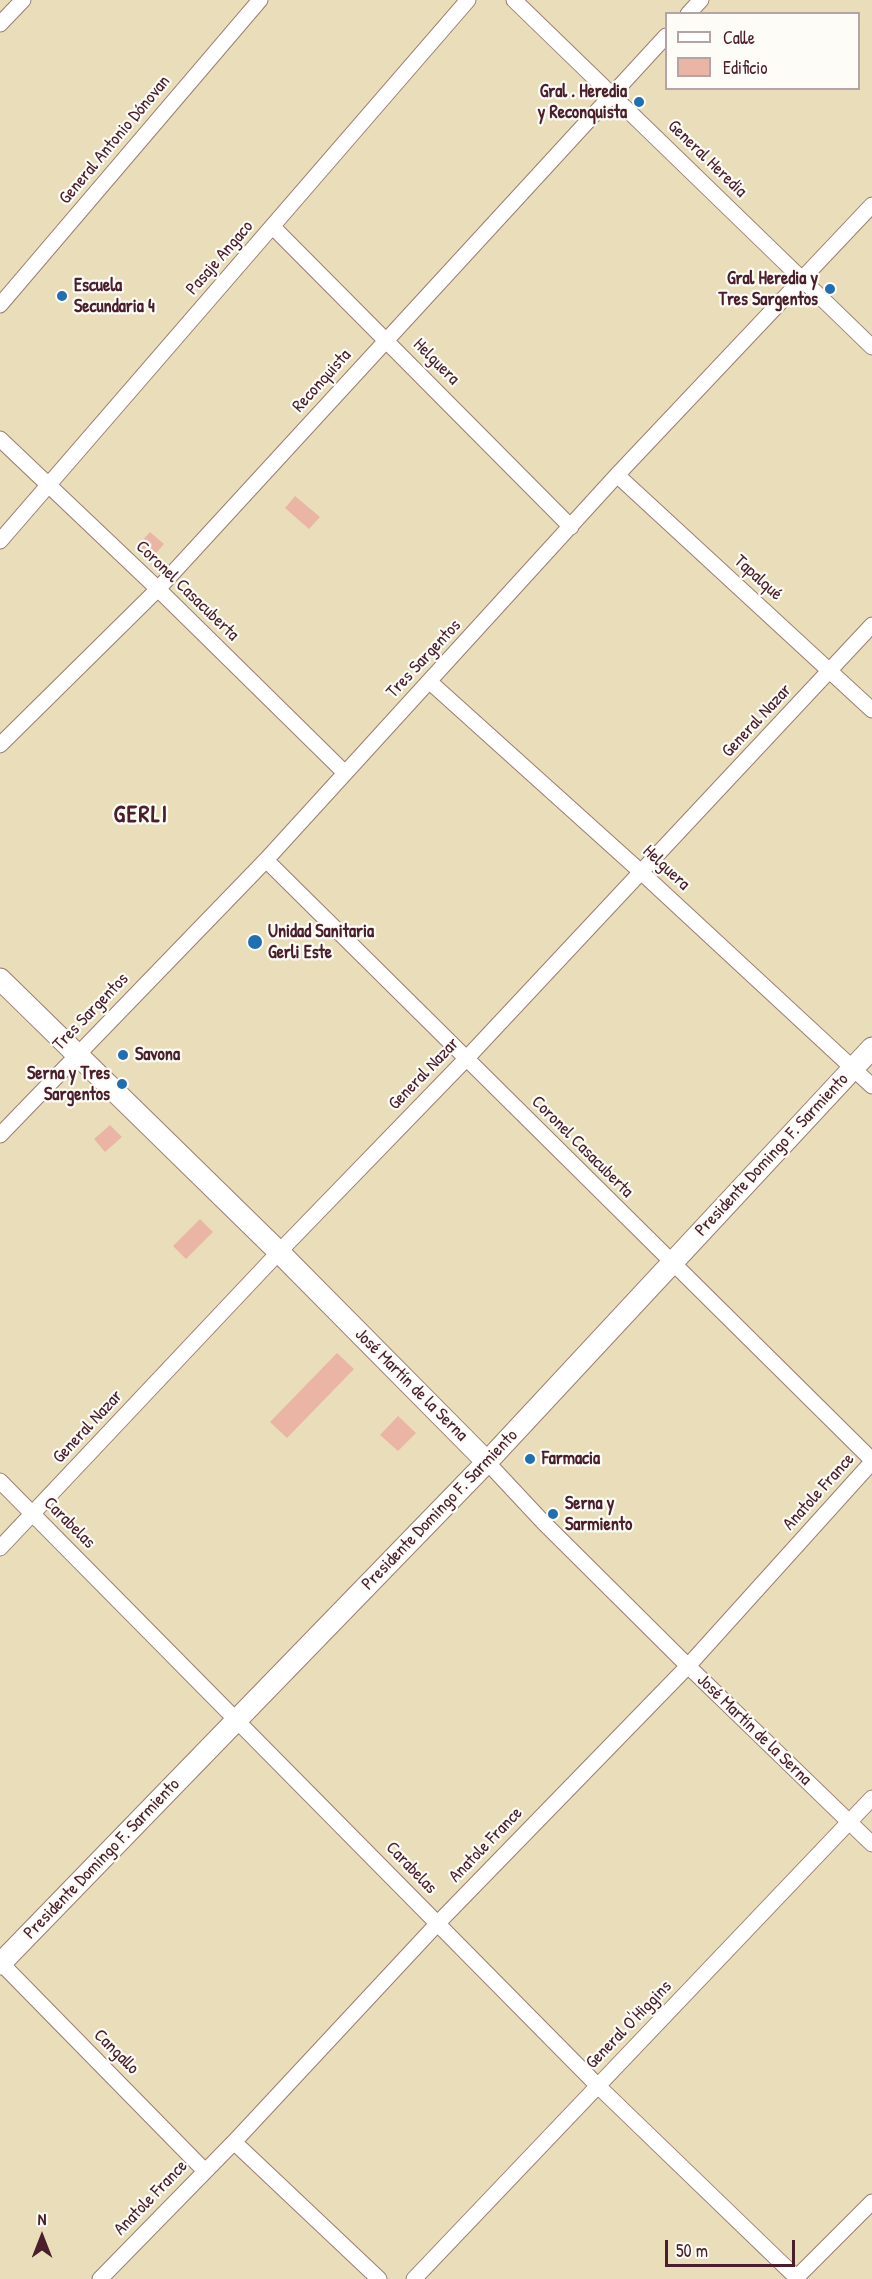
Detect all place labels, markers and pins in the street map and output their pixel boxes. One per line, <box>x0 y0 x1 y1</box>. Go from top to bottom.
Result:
place label: Gral . Heredia y Reconquista <box>538 81 627 124</box>
marker: Gral . Heredia y Reconquista <box>632 95 646 109</box>
place label: Gral Heredia y Tres Sargentos <box>718 268 818 310</box>
place label: Escuela Secundaria 4 <box>74 275 155 318</box>
marker: Gral Heredia y Tres Sargentos <box>823 282 837 296</box>
marker: Escuela Secundaria 4 <box>55 289 69 303</box>
place label: Unidad Sanitaria Gerli Este <box>268 921 374 964</box>
marker: Unidad Sanitaria Gerli Este <box>246 933 264 951</box>
place label: Savona <box>135 1044 180 1066</box>
marker: Savona <box>116 1048 130 1062</box>
place label: Serna y Tres Sargentos <box>27 1063 110 1106</box>
marker: Serna y Tres Sargentos <box>115 1077 129 1091</box>
place label: Farmacia <box>542 1448 600 1470</box>
marker: Farmacia <box>523 1452 537 1466</box>
place label: Serna y Sarmiento <box>565 1493 632 1536</box>
marker: Serna y Sarmiento <box>546 1507 560 1521</box>

